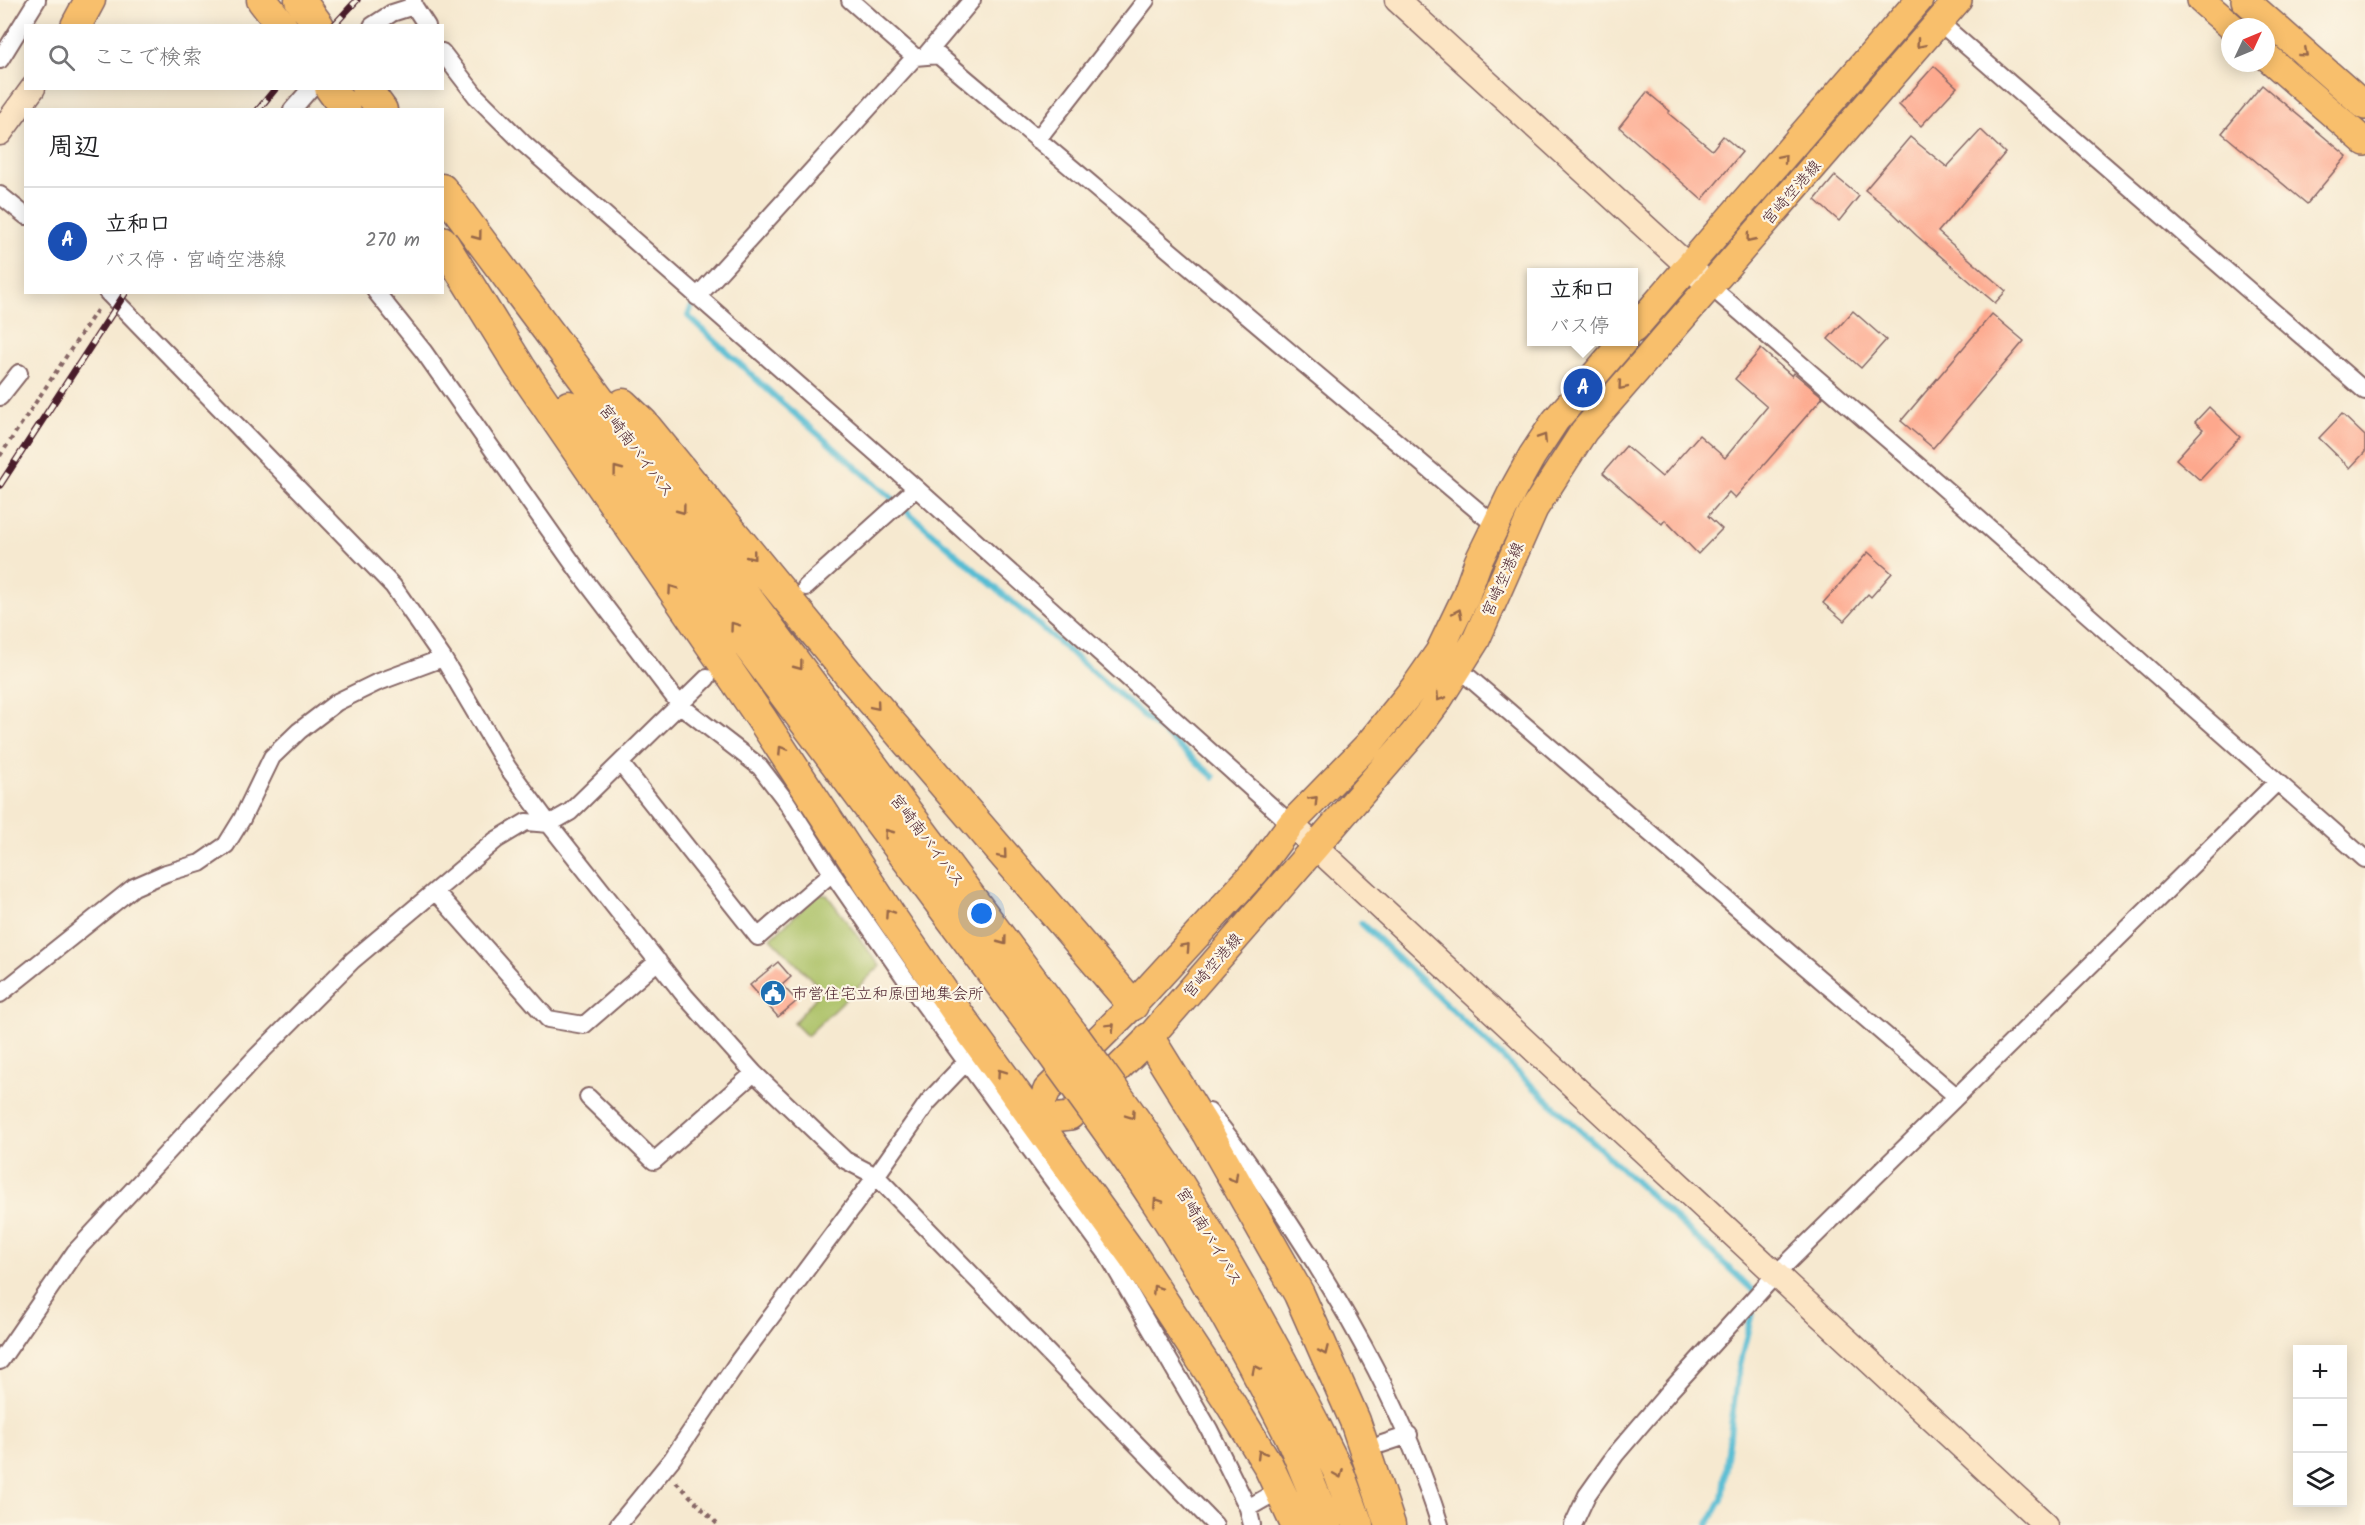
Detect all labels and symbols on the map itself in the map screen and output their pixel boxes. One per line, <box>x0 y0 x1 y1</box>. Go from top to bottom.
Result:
north arrow <box>2221 18 2275 72</box>
one-way arrow <box>1916 37 1927 48</box>
one-way arrow <box>2297 45 2308 56</box>
one-way arrow <box>1776 154 1787 165</box>
street label: 宮崎空港線 <box>1756 155 1828 231</box>
one-way arrow <box>470 230 481 241</box>
one-way arrow <box>1746 231 1757 242</box>
pin: A <box>1564 366 1602 410</box>
one-way arrow <box>1618 379 1629 390</box>
street label: 宮崎南バイパス <box>592 399 679 503</box>
one-way arrow <box>1536 434 1547 445</box>
one-way arrow <box>614 466 625 477</box>
one-way arrow <box>675 504 686 515</box>
street label: 宮崎空港線 <box>1476 538 1531 621</box>
one-way arrow <box>744 549 755 560</box>
one-way arrow <box>668 584 679 595</box>
one-way arrow <box>1450 608 1462 619</box>
one-way arrow <box>730 622 741 633</box>
one-way arrow <box>792 660 803 671</box>
one-way arrow <box>1436 691 1447 702</box>
one-way arrow <box>869 699 880 710</box>
one-way arrow <box>777 746 789 756</box>
street label: 宮崎南バイパス <box>883 789 970 893</box>
one-way arrow <box>1307 796 1318 807</box>
one-way arrow <box>884 829 895 840</box>
one-way arrow <box>995 848 1006 859</box>
your location <box>967 899 996 928</box>
one-way arrow <box>885 909 896 920</box>
street label: 宮崎空港線 <box>1177 928 1249 1004</box>
one-way arrow <box>996 934 1007 945</box>
one-way arrow <box>1179 943 1190 954</box>
public building icon: 市営住宅立和原団地集会所 <box>758 978 788 1008</box>
place label: 市営住宅立和原団地集会所 <box>792 982 984 1007</box>
one-way arrow <box>1103 1024 1114 1035</box>
one-way arrow <box>997 1068 1008 1079</box>
one-way arrow <box>1124 1109 1135 1120</box>
one-way arrow <box>1227 1172 1238 1182</box>
street label: 宮崎南バイパス <box>1169 1182 1248 1291</box>
one-way arrow <box>1153 1197 1164 1208</box>
one-way arrow <box>1152 1285 1163 1296</box>
one-way arrow <box>1317 1345 1329 1356</box>
one-way arrow <box>1252 1365 1263 1376</box>
one-way arrow <box>1256 1450 1268 1460</box>
one-way arrow <box>1332 1468 1344 1479</box>

